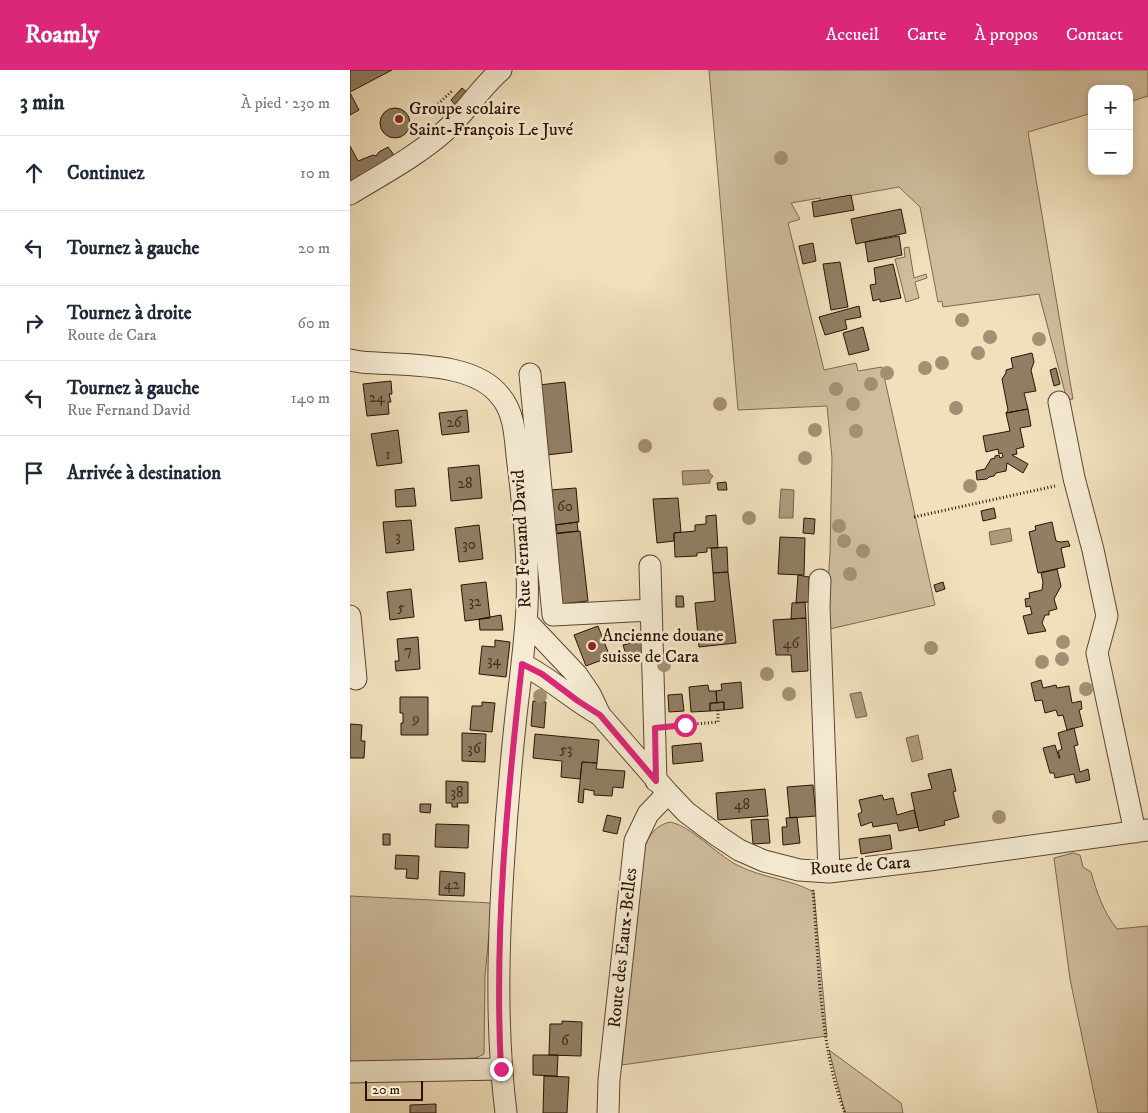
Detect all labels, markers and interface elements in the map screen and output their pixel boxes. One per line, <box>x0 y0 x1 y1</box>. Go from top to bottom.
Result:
text: Roamly <box>25 20 99 50</box>
text: Accueil <box>826 24 879 46</box>
text: Carte <box>907 24 946 46</box>
text: À propos <box>974 24 1038 46</box>
text: Contact <box>1066 24 1123 46</box>
map controls <box>1088 85 1133 175</box>
button: + <box>1088 85 1133 130</box>
text: 3 min <box>20 90 65 116</box>
text: À pied · 230 m <box>241 93 330 113</box>
place label: Groupe scolaire Saint-François Le Juvé <box>409 98 574 141</box>
marker: Groupe scolaire Saint-François Le Juvé <box>393 113 405 125</box>
button: − <box>1088 130 1133 175</box>
icon: ahead <box>20 159 48 187</box>
text: Continuez <box>67 162 145 185</box>
text: 10 m <box>300 163 330 183</box>
icon: left <box>20 234 48 262</box>
text: Tournez à gauche <box>67 237 199 260</box>
text: 20 m <box>298 238 330 258</box>
text: Tournez à droite <box>67 302 192 325</box>
icon: right <box>20 309 48 337</box>
text: 60 m <box>298 313 330 333</box>
text: Route de Cara <box>67 325 156 345</box>
text: Tournez à gauche <box>67 377 199 400</box>
icon: left <box>20 384 48 412</box>
text: 140 m <box>291 388 330 408</box>
house number: 24 <box>369 388 385 407</box>
text: Rue Fernand David <box>67 400 190 420</box>
house number: 26 <box>446 413 463 432</box>
house number: 1 <box>385 445 391 464</box>
icon: arrive <box>20 459 48 487</box>
text: Arrivée à destination <box>67 462 221 485</box>
street label: Rue Fernand David <box>507 469 537 609</box>
house number: 28 <box>458 474 472 493</box>
house number: 60 <box>557 497 573 516</box>
house number: 3 <box>395 527 401 546</box>
house number: 30 <box>462 535 476 554</box>
house number: 32 <box>469 592 482 611</box>
house number: 5 <box>397 598 405 617</box>
place label: Ancienne douane suisse de Cara <box>602 625 724 668</box>
house number: 46 <box>783 634 800 653</box>
marker: Ancienne douane suisse de Cara <box>586 640 598 652</box>
house number: 7 <box>404 641 412 660</box>
house number: 34 <box>487 651 501 670</box>
house number: 9 <box>411 709 420 728</box>
route start <box>674 714 697 737</box>
house number: 36 <box>467 739 482 758</box>
house number: 53 <box>559 740 573 759</box>
house number: 38 <box>450 783 464 802</box>
house number: 48 <box>734 795 750 814</box>
street label: Route de Cara <box>809 851 911 880</box>
street label: Route des Eaux-Belles <box>604 867 642 1029</box>
house number: 42 <box>444 875 461 894</box>
house number: 6 <box>561 1031 570 1050</box>
route end <box>490 1058 513 1081</box>
scale bar <box>365 1078 422 1101</box>
text: 20 m <box>372 1081 400 1099</box>

